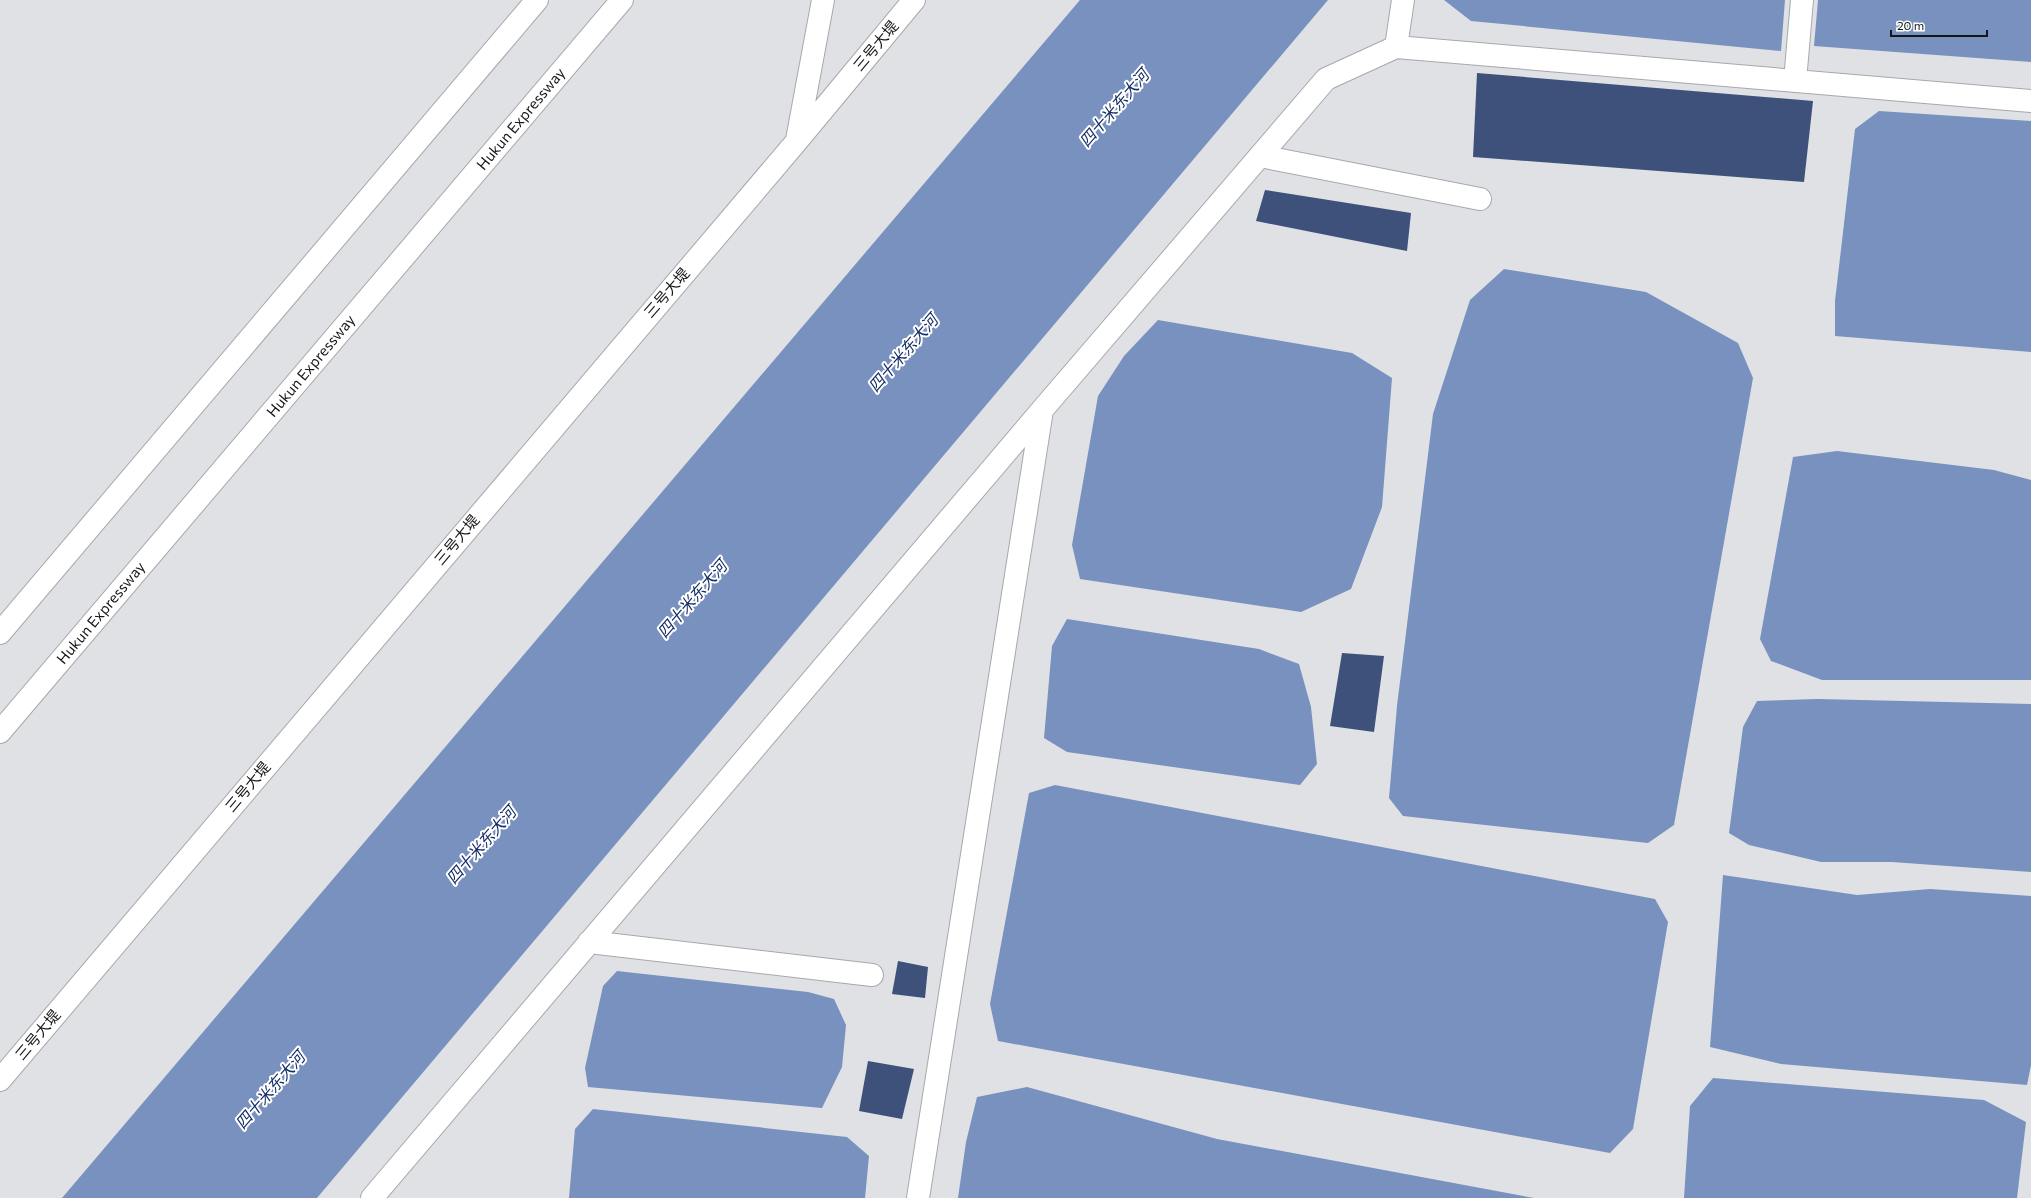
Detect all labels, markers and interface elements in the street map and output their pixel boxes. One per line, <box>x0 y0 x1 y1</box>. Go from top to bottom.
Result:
scale bar <box>1891 12 1987 38</box>
street label: 三号大堤 <box>849 17 901 74</box>
text: 20 m <box>1897 18 1924 32</box>
street label: Hukun Expressway <box>472 63 568 173</box>
water label: 四十米东大河 <box>1075 63 1154 150</box>
street label: 三号大堤 <box>640 264 693 321</box>
water label: 四十米东大河 <box>864 308 943 395</box>
street label: Hukun Expressway <box>262 310 358 420</box>
street label: 三号大堤 <box>430 511 482 568</box>
water label: 四十米东大河 <box>653 554 732 641</box>
street label: Hukun Expressway <box>52 557 148 667</box>
street label: 三号大堤 <box>221 758 273 815</box>
water label: 四十米东大河 <box>442 800 521 887</box>
street label: 三号大堤 <box>11 1006 63 1063</box>
water label: 四十米东大河 <box>231 1045 310 1132</box>

